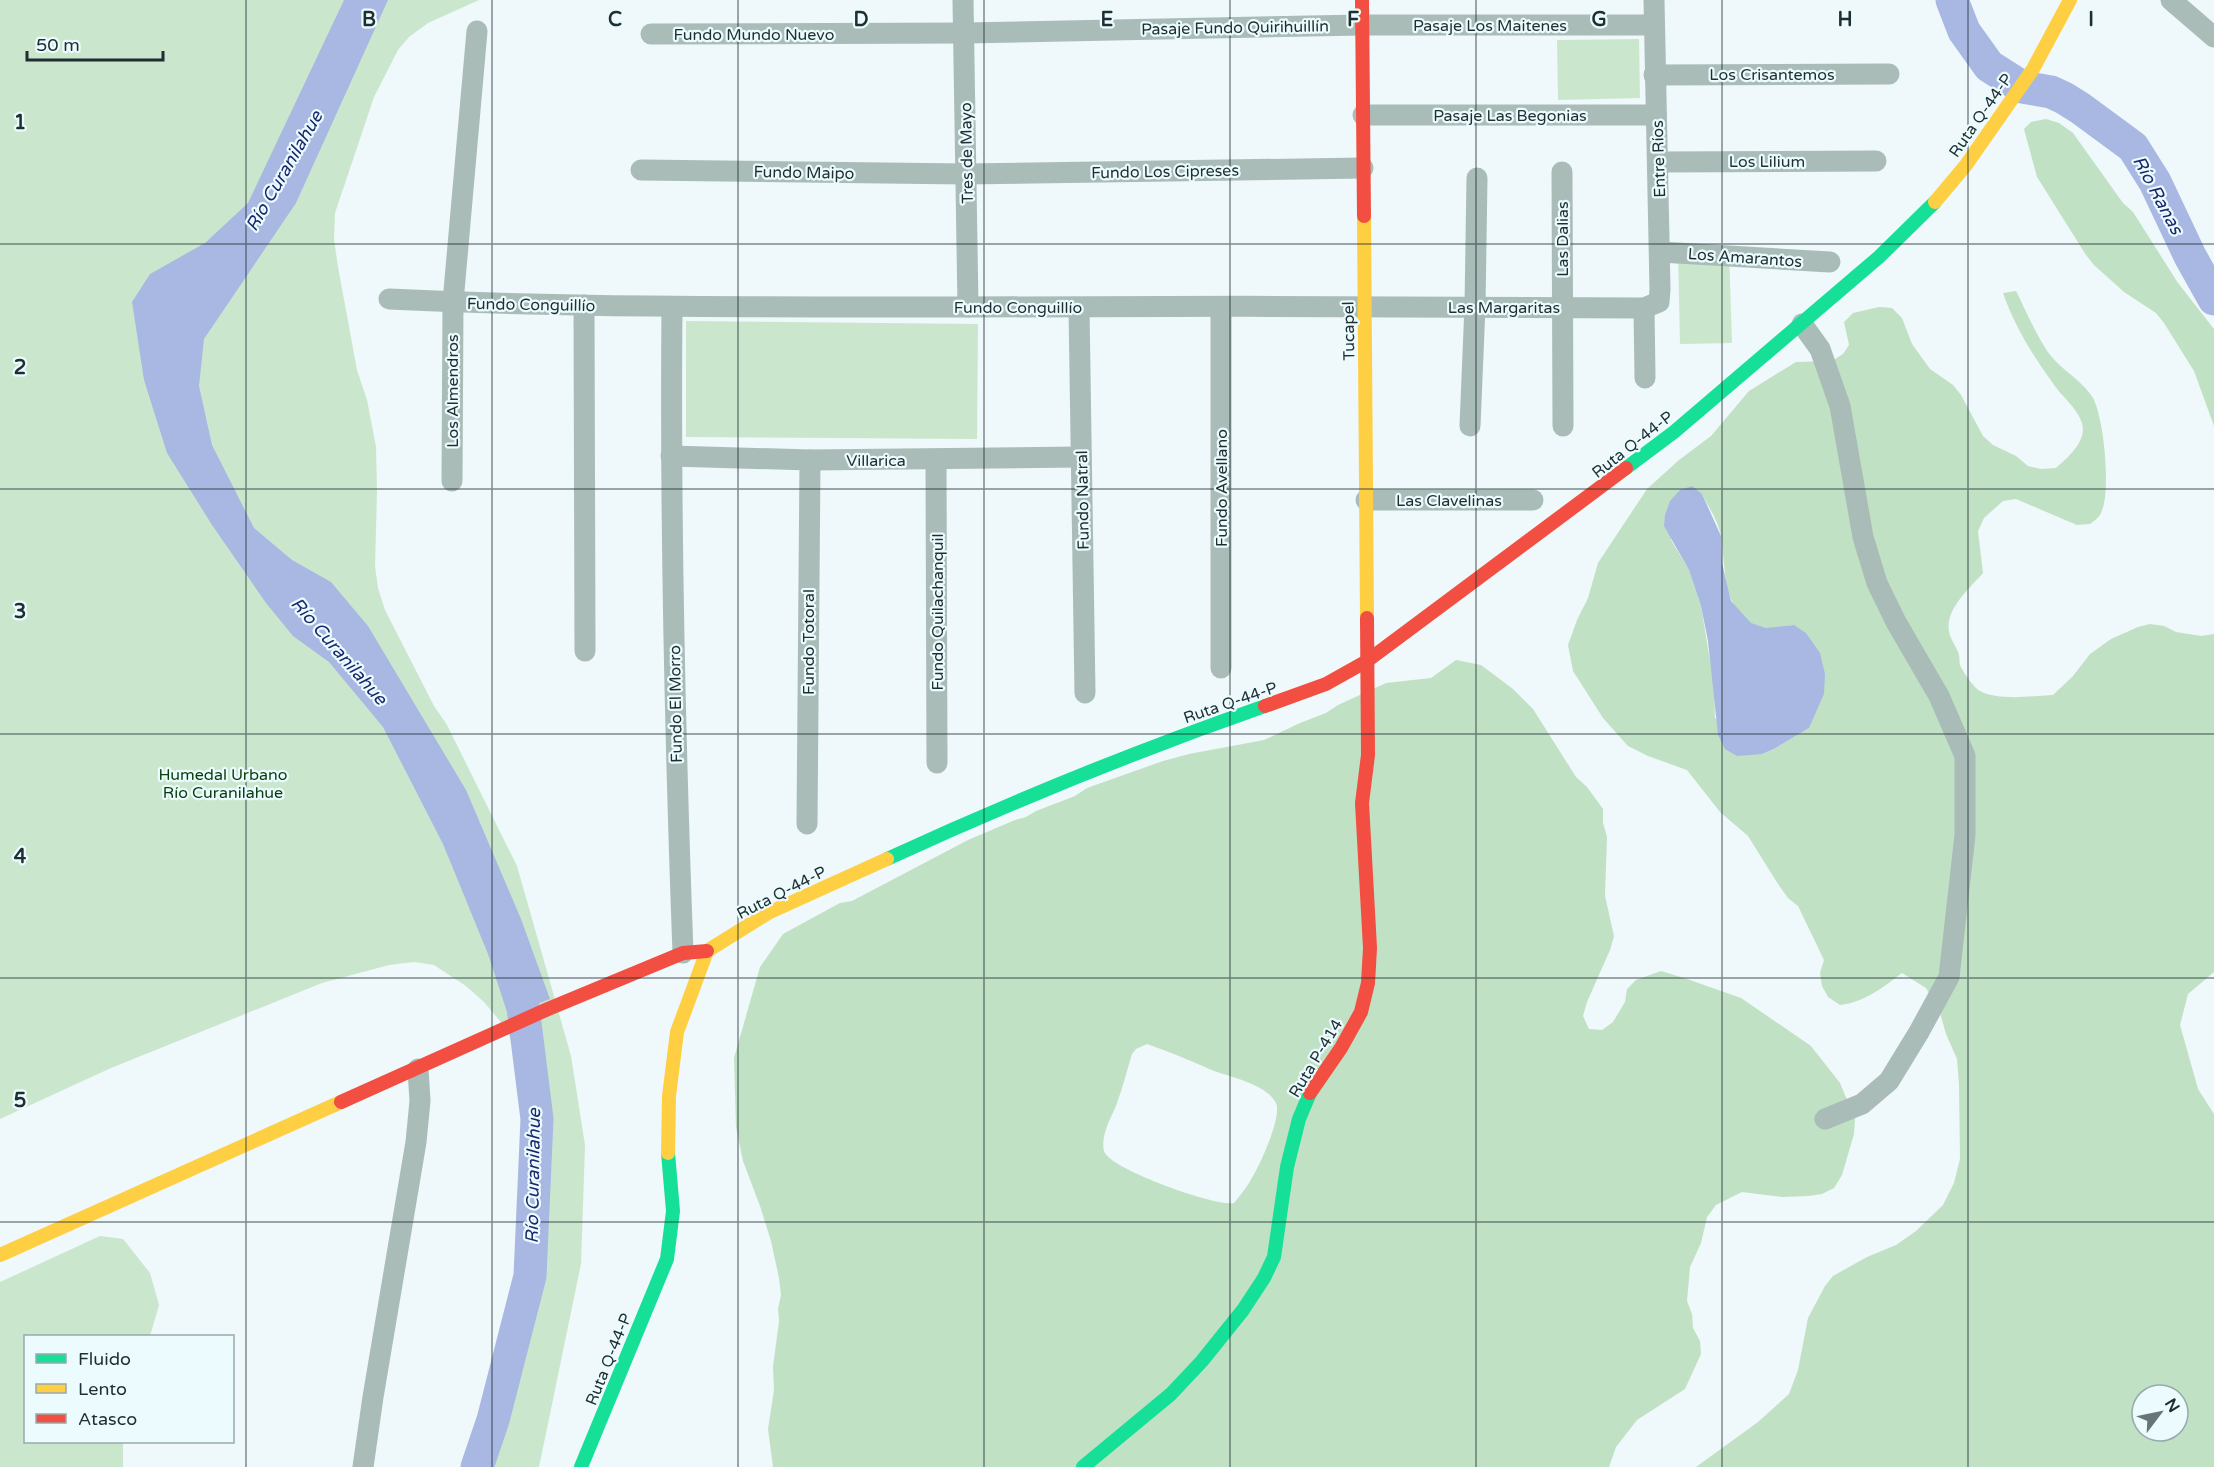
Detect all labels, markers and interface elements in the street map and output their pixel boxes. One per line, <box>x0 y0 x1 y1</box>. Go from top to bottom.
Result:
text: B <box>362 8 376 32</box>
text: C <box>608 8 622 32</box>
text: D <box>853 8 869 32</box>
text: E <box>1101 8 1114 32</box>
text: F <box>1347 8 1359 32</box>
text: G <box>1591 8 1607 32</box>
text: H <box>1837 8 1853 32</box>
text: I <box>2088 8 2094 32</box>
street label: Pasaje Fundo Quirihuillín <box>1141 16 1329 40</box>
street label: Pasaje Los Maitenes <box>1413 16 1567 36</box>
scale bar <box>27 24 164 62</box>
street label: Fundo Mundo Nuevo <box>674 25 834 45</box>
text: 50 m <box>36 34 80 56</box>
street label: Los Crisantemos <box>1709 65 1835 85</box>
street label: Ruta Q-44-P <box>1945 70 2017 161</box>
street label: Tres de Mayo <box>956 102 978 204</box>
water label: Río Curanilahue <box>241 106 328 235</box>
street label: Pasaje Las Begonias <box>1433 106 1587 126</box>
text: 1 <box>14 111 26 135</box>
street label: Entre Ríos <box>1648 120 1670 198</box>
street label: Los Lilium <box>1729 152 1805 172</box>
water label: Río Ranas <box>2128 152 2188 239</box>
street label: Fundo Los Cipreses <box>1091 161 1239 183</box>
street label: Fundo Maipo <box>753 162 855 184</box>
street label: Las Dalias <box>1553 201 1573 277</box>
street label: Los Amarantos <box>1687 244 1803 272</box>
street label: Fundo Conguillío <box>467 294 595 316</box>
street label: Fundo Conguillío <box>954 298 1082 318</box>
street label: Las Margaritas <box>1448 298 1560 318</box>
street label: Tucapel <box>1338 301 1360 361</box>
street label: Los Almendros <box>443 334 463 448</box>
text: 2 <box>14 356 26 380</box>
street label: Ruta Q-44-P <box>1588 407 1677 483</box>
street label: Fundo Avellano <box>1212 429 1232 547</box>
street label: Fundo Natral <box>1072 450 1094 550</box>
street label: Villarica <box>846 451 906 471</box>
street label: Las Clavelinas <box>1396 491 1502 511</box>
street label: Fundo Quilachanquil <box>928 533 948 691</box>
street label: Fundo Totoral <box>799 589 819 695</box>
water label: Río Curanilahue <box>286 593 392 710</box>
text: 3 <box>14 600 26 624</box>
street label: Fundo El Morro <box>665 645 687 763</box>
street label: Ruta Q-44-P <box>1181 678 1280 728</box>
park label: Humedal Urbano Río Curanilahue <box>158 765 288 803</box>
text: 4 <box>14 845 27 869</box>
street label: Ruta Q-44-P <box>733 862 830 924</box>
street label: Ruta P-414 <box>1285 1016 1347 1101</box>
text: 5 <box>14 1089 26 1113</box>
water label: Río Curanilahue <box>521 1107 545 1244</box>
street label: Ruta Q-44-P <box>581 1310 637 1408</box>
legend <box>24 1335 234 1443</box>
text: Fluido <box>78 1348 131 1370</box>
text: Lento <box>78 1378 127 1400</box>
north arrow <box>2130 1383 2190 1443</box>
text: N <box>2160 1395 2184 1416</box>
text: Atasco <box>78 1408 137 1430</box>

